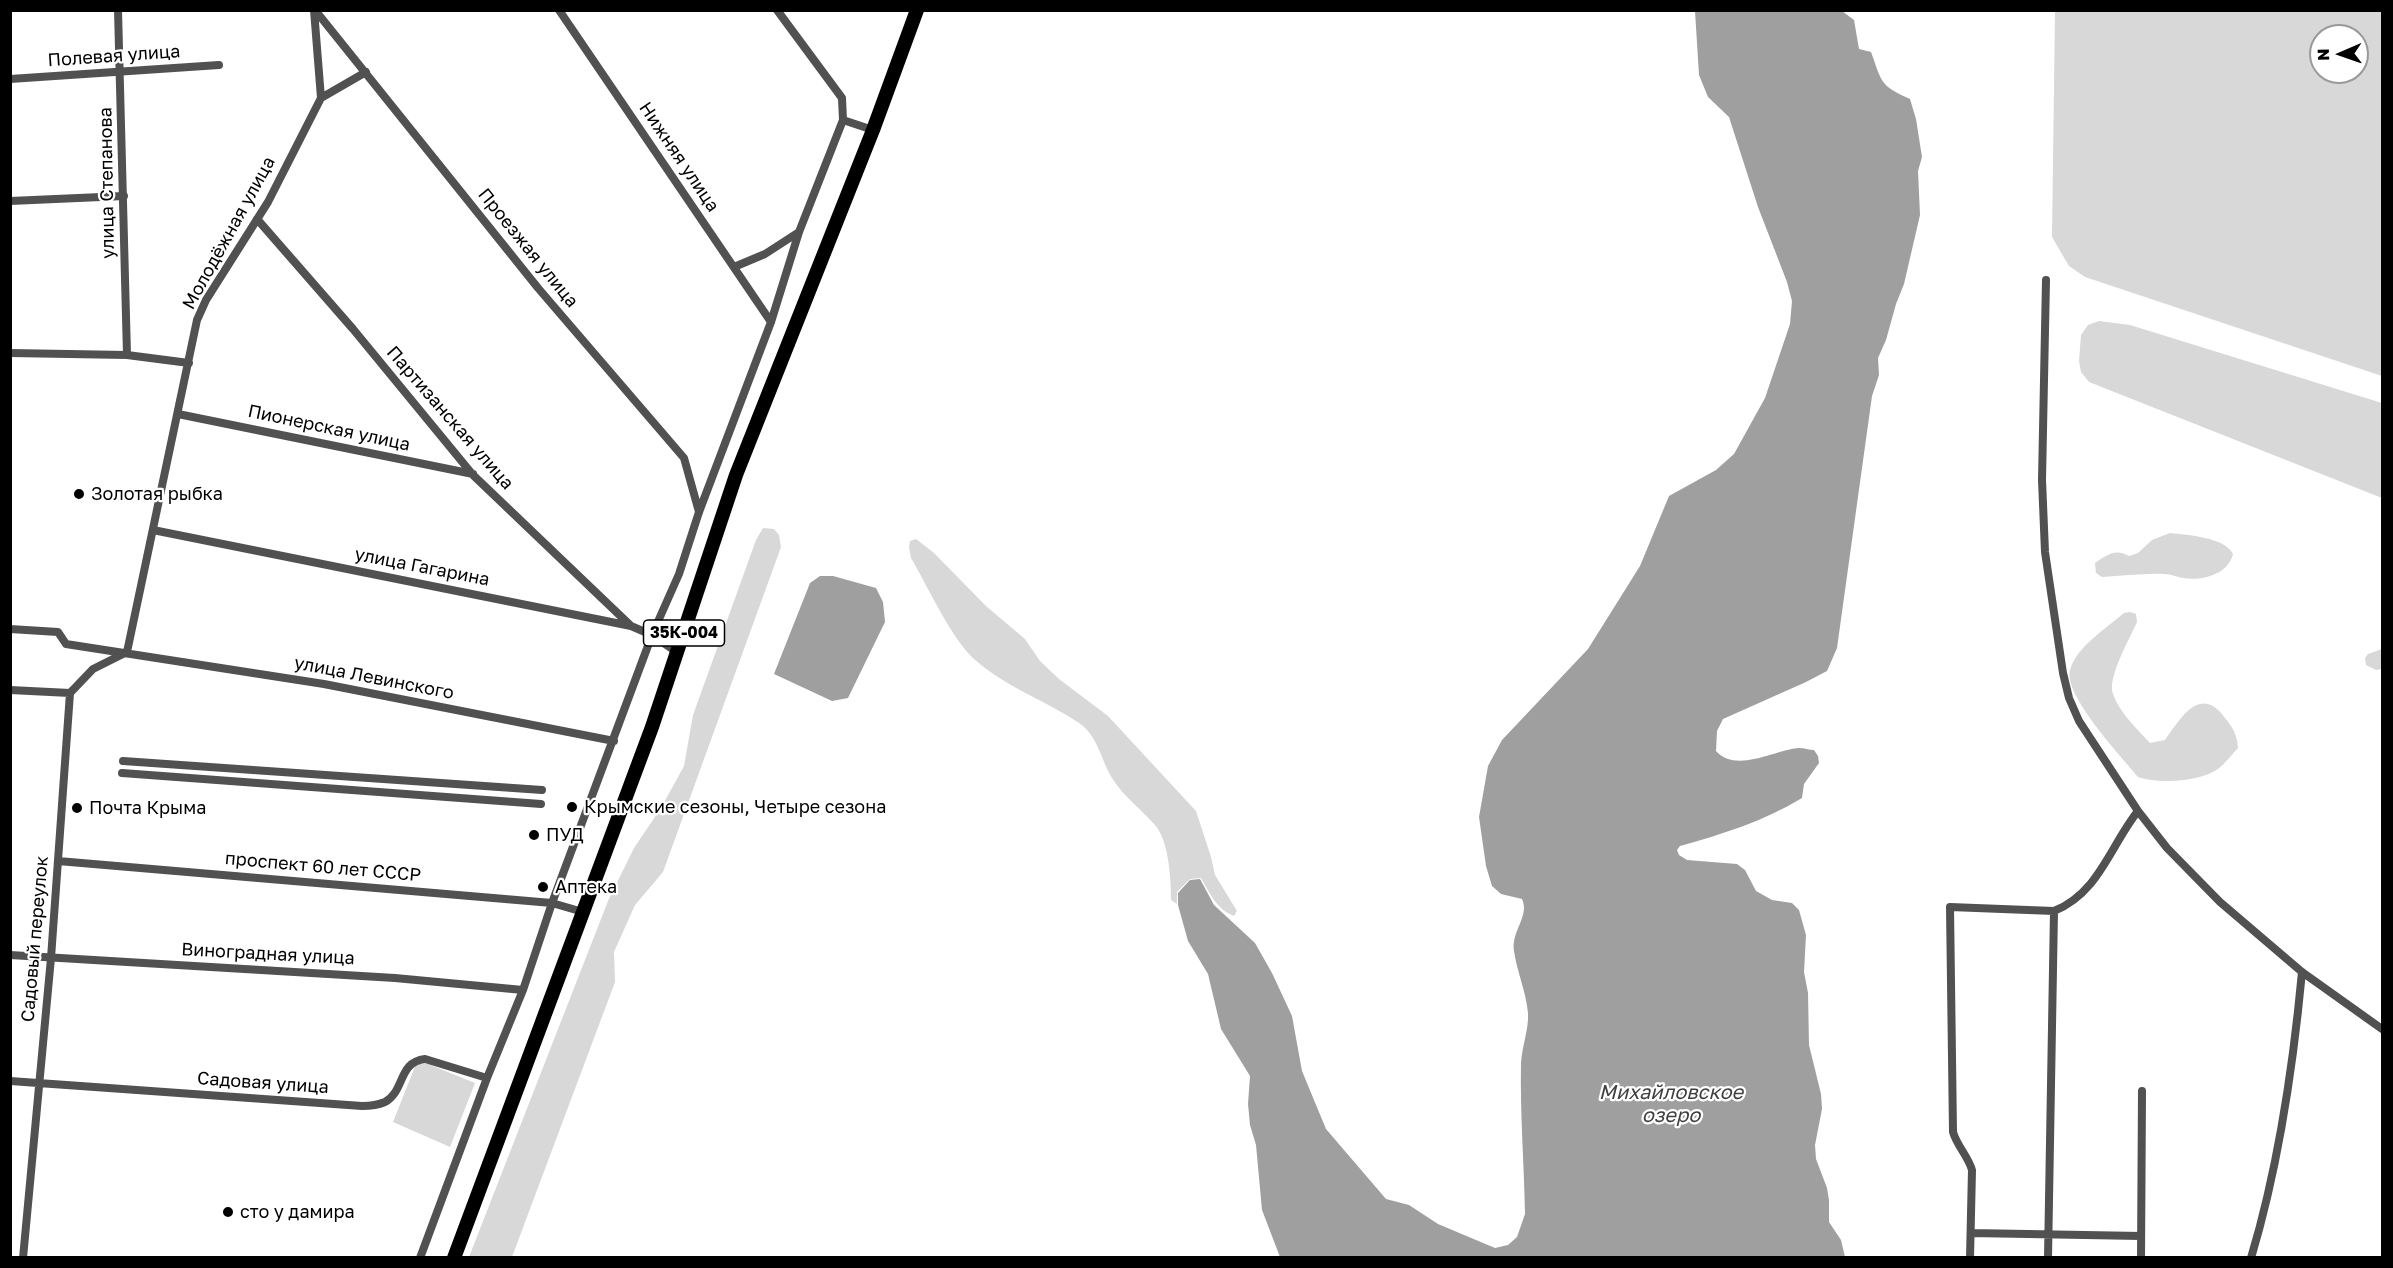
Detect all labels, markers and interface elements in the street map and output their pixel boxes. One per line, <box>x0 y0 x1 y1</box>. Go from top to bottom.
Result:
north arrow <box>2309 24 2369 84</box>
street label: Полевая улица <box>47 41 181 71</box>
text: N <box>2313 48 2333 61</box>
street label: Нижняя улица <box>634 98 724 216</box>
street label: улица Степанова <box>95 107 119 259</box>
street label: Молодёжная улица <box>178 153 280 313</box>
street label: Проезжая улица <box>473 184 583 312</box>
street label: Партизанская улица <box>382 342 518 494</box>
street label: Пионерская улица <box>246 400 412 456</box>
place label: Золотая рыбка <box>91 483 223 505</box>
marker: Золотая рыбка <box>72 487 86 501</box>
street label: улица Гагарина <box>353 543 491 591</box>
road number: 35К-004 <box>644 620 724 646</box>
street label: улица Левинского <box>292 652 456 704</box>
place label: Крымские сезоны, Четыре сезона <box>584 796 886 818</box>
place label: Почта Крыма <box>89 797 206 819</box>
marker: Крымские сезоны, Четыре сезона <box>565 800 579 814</box>
marker: Почта Крыма <box>70 801 84 815</box>
place label: ПУД <box>546 824 584 846</box>
marker: ПУД <box>527 828 541 842</box>
street label: проспект 60 лет СССР <box>224 848 422 886</box>
street label: Садовый переулок <box>17 855 53 1023</box>
place label: Аптека <box>555 876 617 898</box>
marker: Аптека <box>536 880 550 894</box>
street label: Виноградная улица <box>181 939 355 969</box>
street label: Садовая улица <box>196 1068 330 1098</box>
water label: Михайловское озеро <box>1599 1081 1743 1128</box>
place label: сто у дамира <box>240 1201 355 1223</box>
marker: сто у дамира <box>221 1205 235 1219</box>

